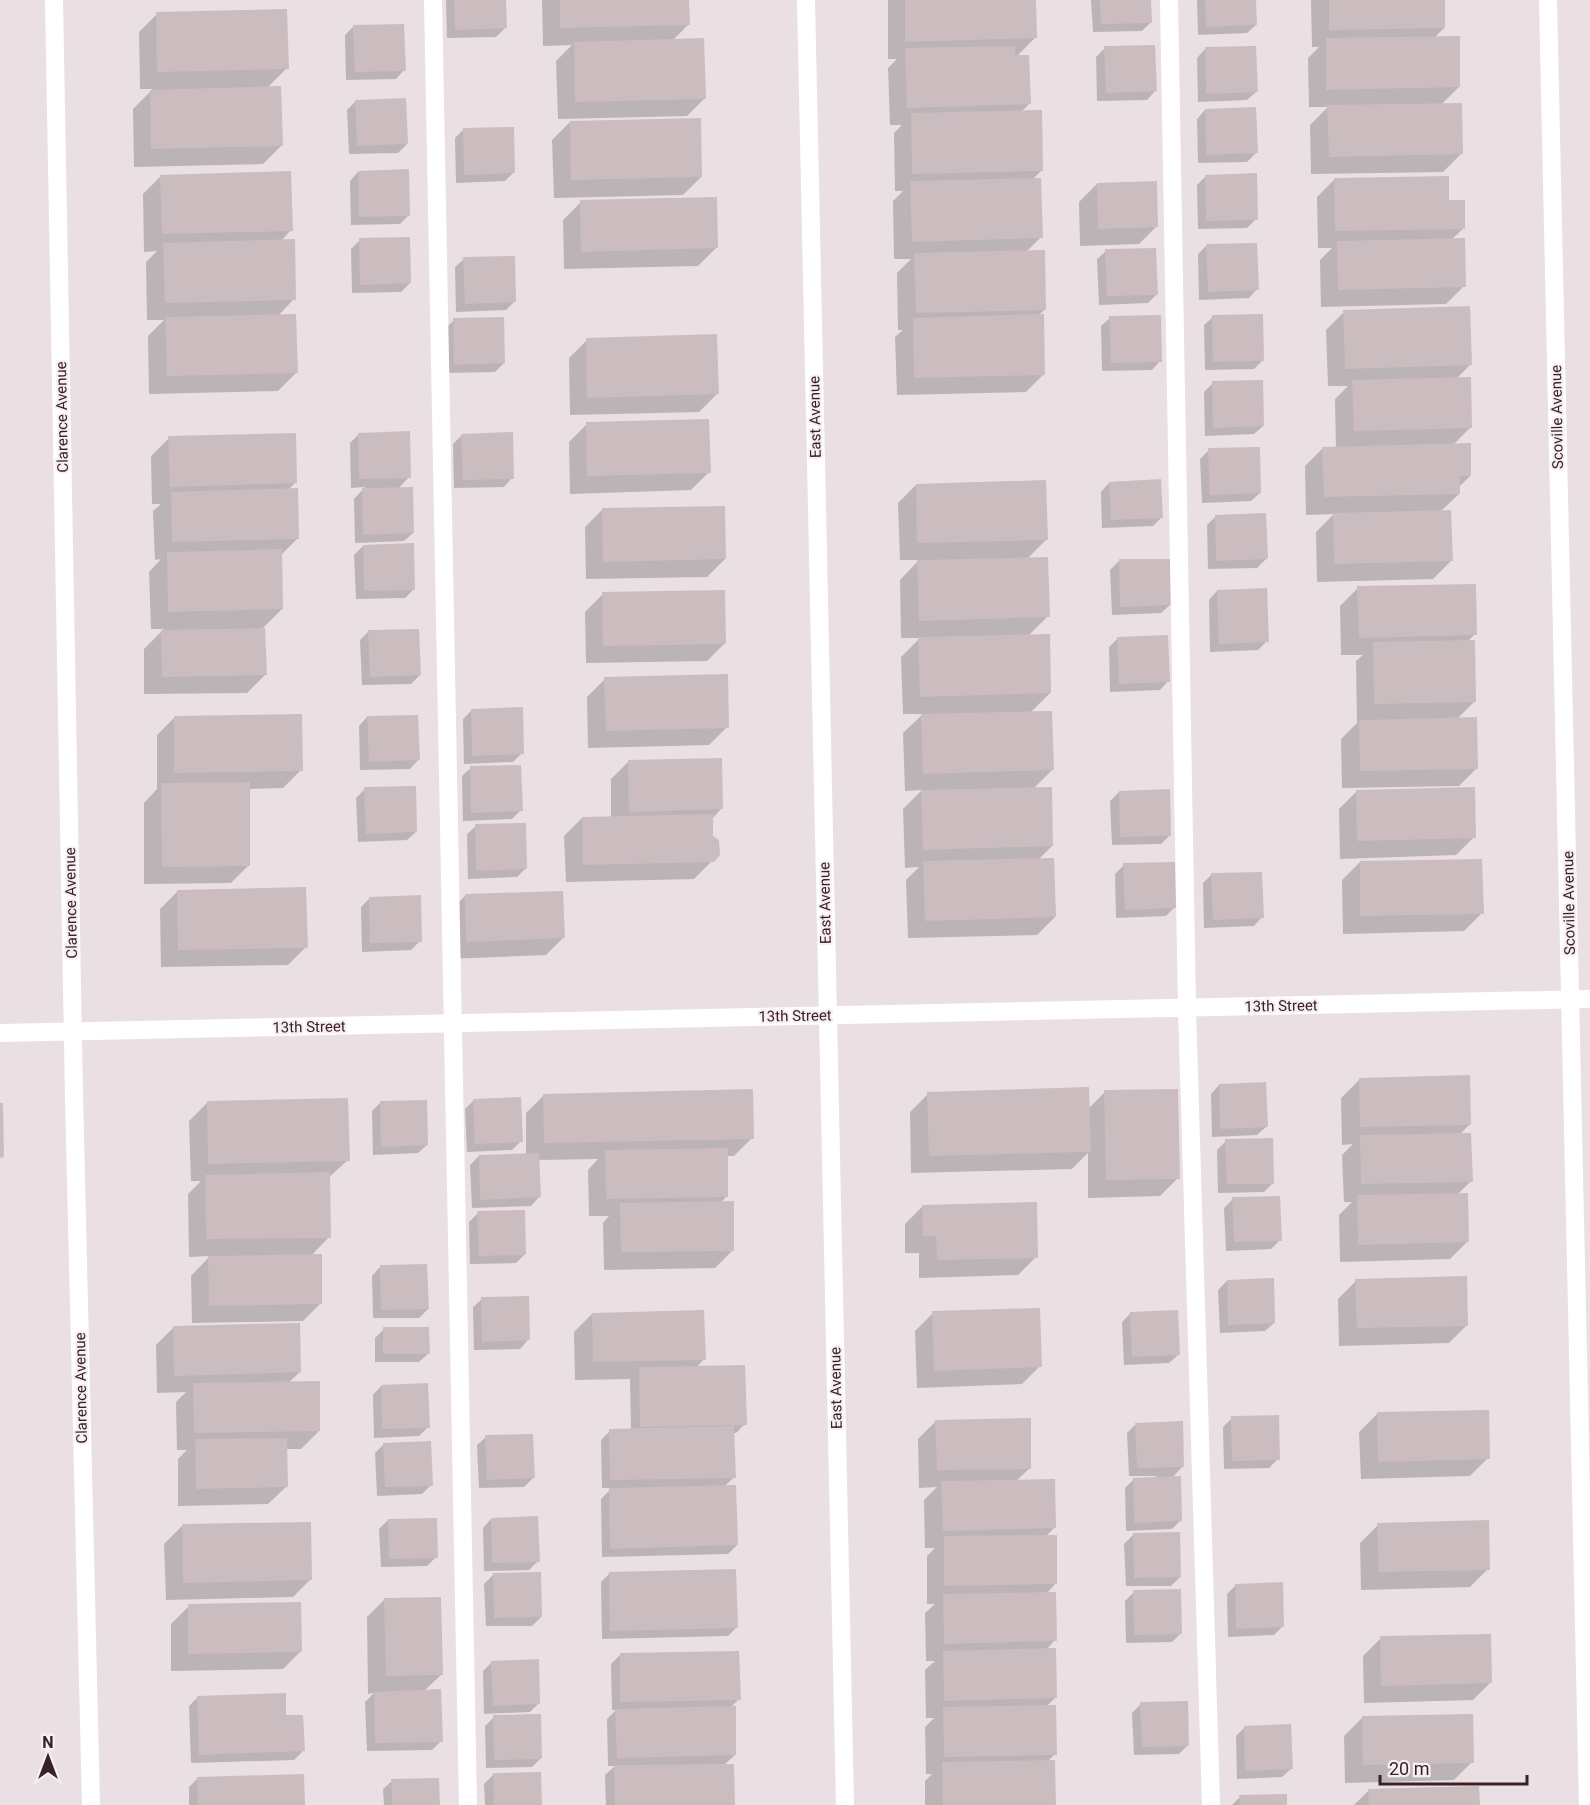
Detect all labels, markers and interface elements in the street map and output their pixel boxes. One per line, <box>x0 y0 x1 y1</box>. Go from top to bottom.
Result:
street label: Clarence Avenue <box>52 361 72 473</box>
street label: Scoville Avenue <box>1547 365 1567 469</box>
street label: East Avenue <box>805 376 825 458</box>
street label: Clarence Avenue <box>61 847 81 959</box>
street label: Scoville Avenue <box>1559 851 1579 955</box>
street label: East Avenue <box>815 862 835 944</box>
street label: 13th Street <box>1244 996 1318 1016</box>
street label: 13th Street <box>758 1006 832 1026</box>
street label: 13th Street <box>272 1017 346 1037</box>
street label: Clarence Avenue <box>71 1332 91 1444</box>
street label: East Avenue <box>826 1347 846 1429</box>
north arrow <box>18 1727 78 1787</box>
text: N <box>42 1733 54 1752</box>
scale bar <box>1380 1748 1527 1786</box>
text: 20 m <box>1389 1758 1429 1779</box>

